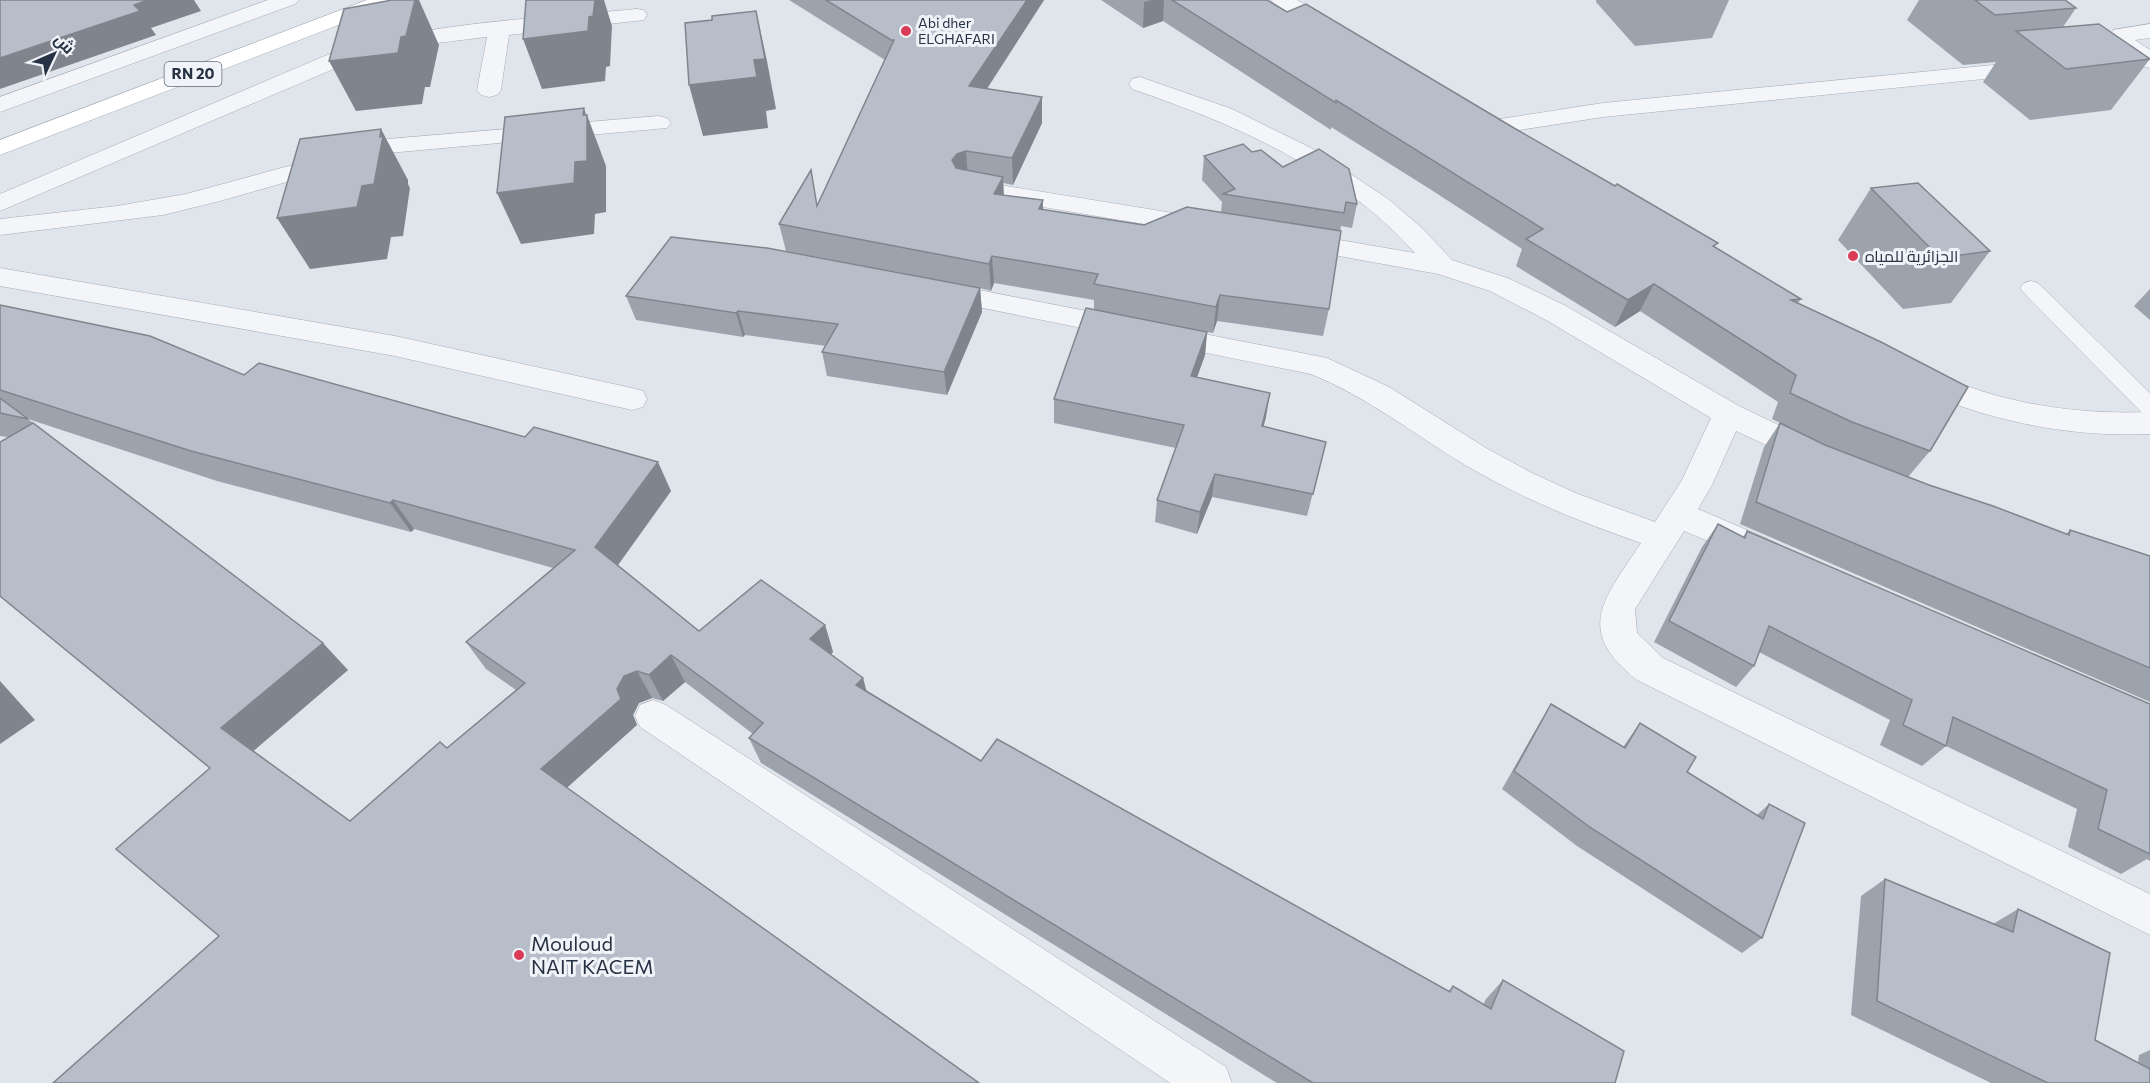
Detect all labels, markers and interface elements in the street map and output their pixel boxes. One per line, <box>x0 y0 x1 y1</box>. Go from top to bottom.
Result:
place label: Abi dher ELGHAFARI <box>918 14 995 47</box>
north arrow <box>24 24 84 84</box>
marker: Abi dher ELGHAFARI <box>899 24 913 38</box>
text: ش <box>50 29 79 58</box>
road number: RN 20 <box>164 62 222 86</box>
place label: الجزائرية للمياه <box>1865 246 1958 266</box>
marker: الجزائرية للمياه <box>1846 249 1860 263</box>
place label: Mouloud NAIT KACEM <box>531 931 653 978</box>
marker: Mouloud NAIT KACEM <box>512 948 526 962</box>

